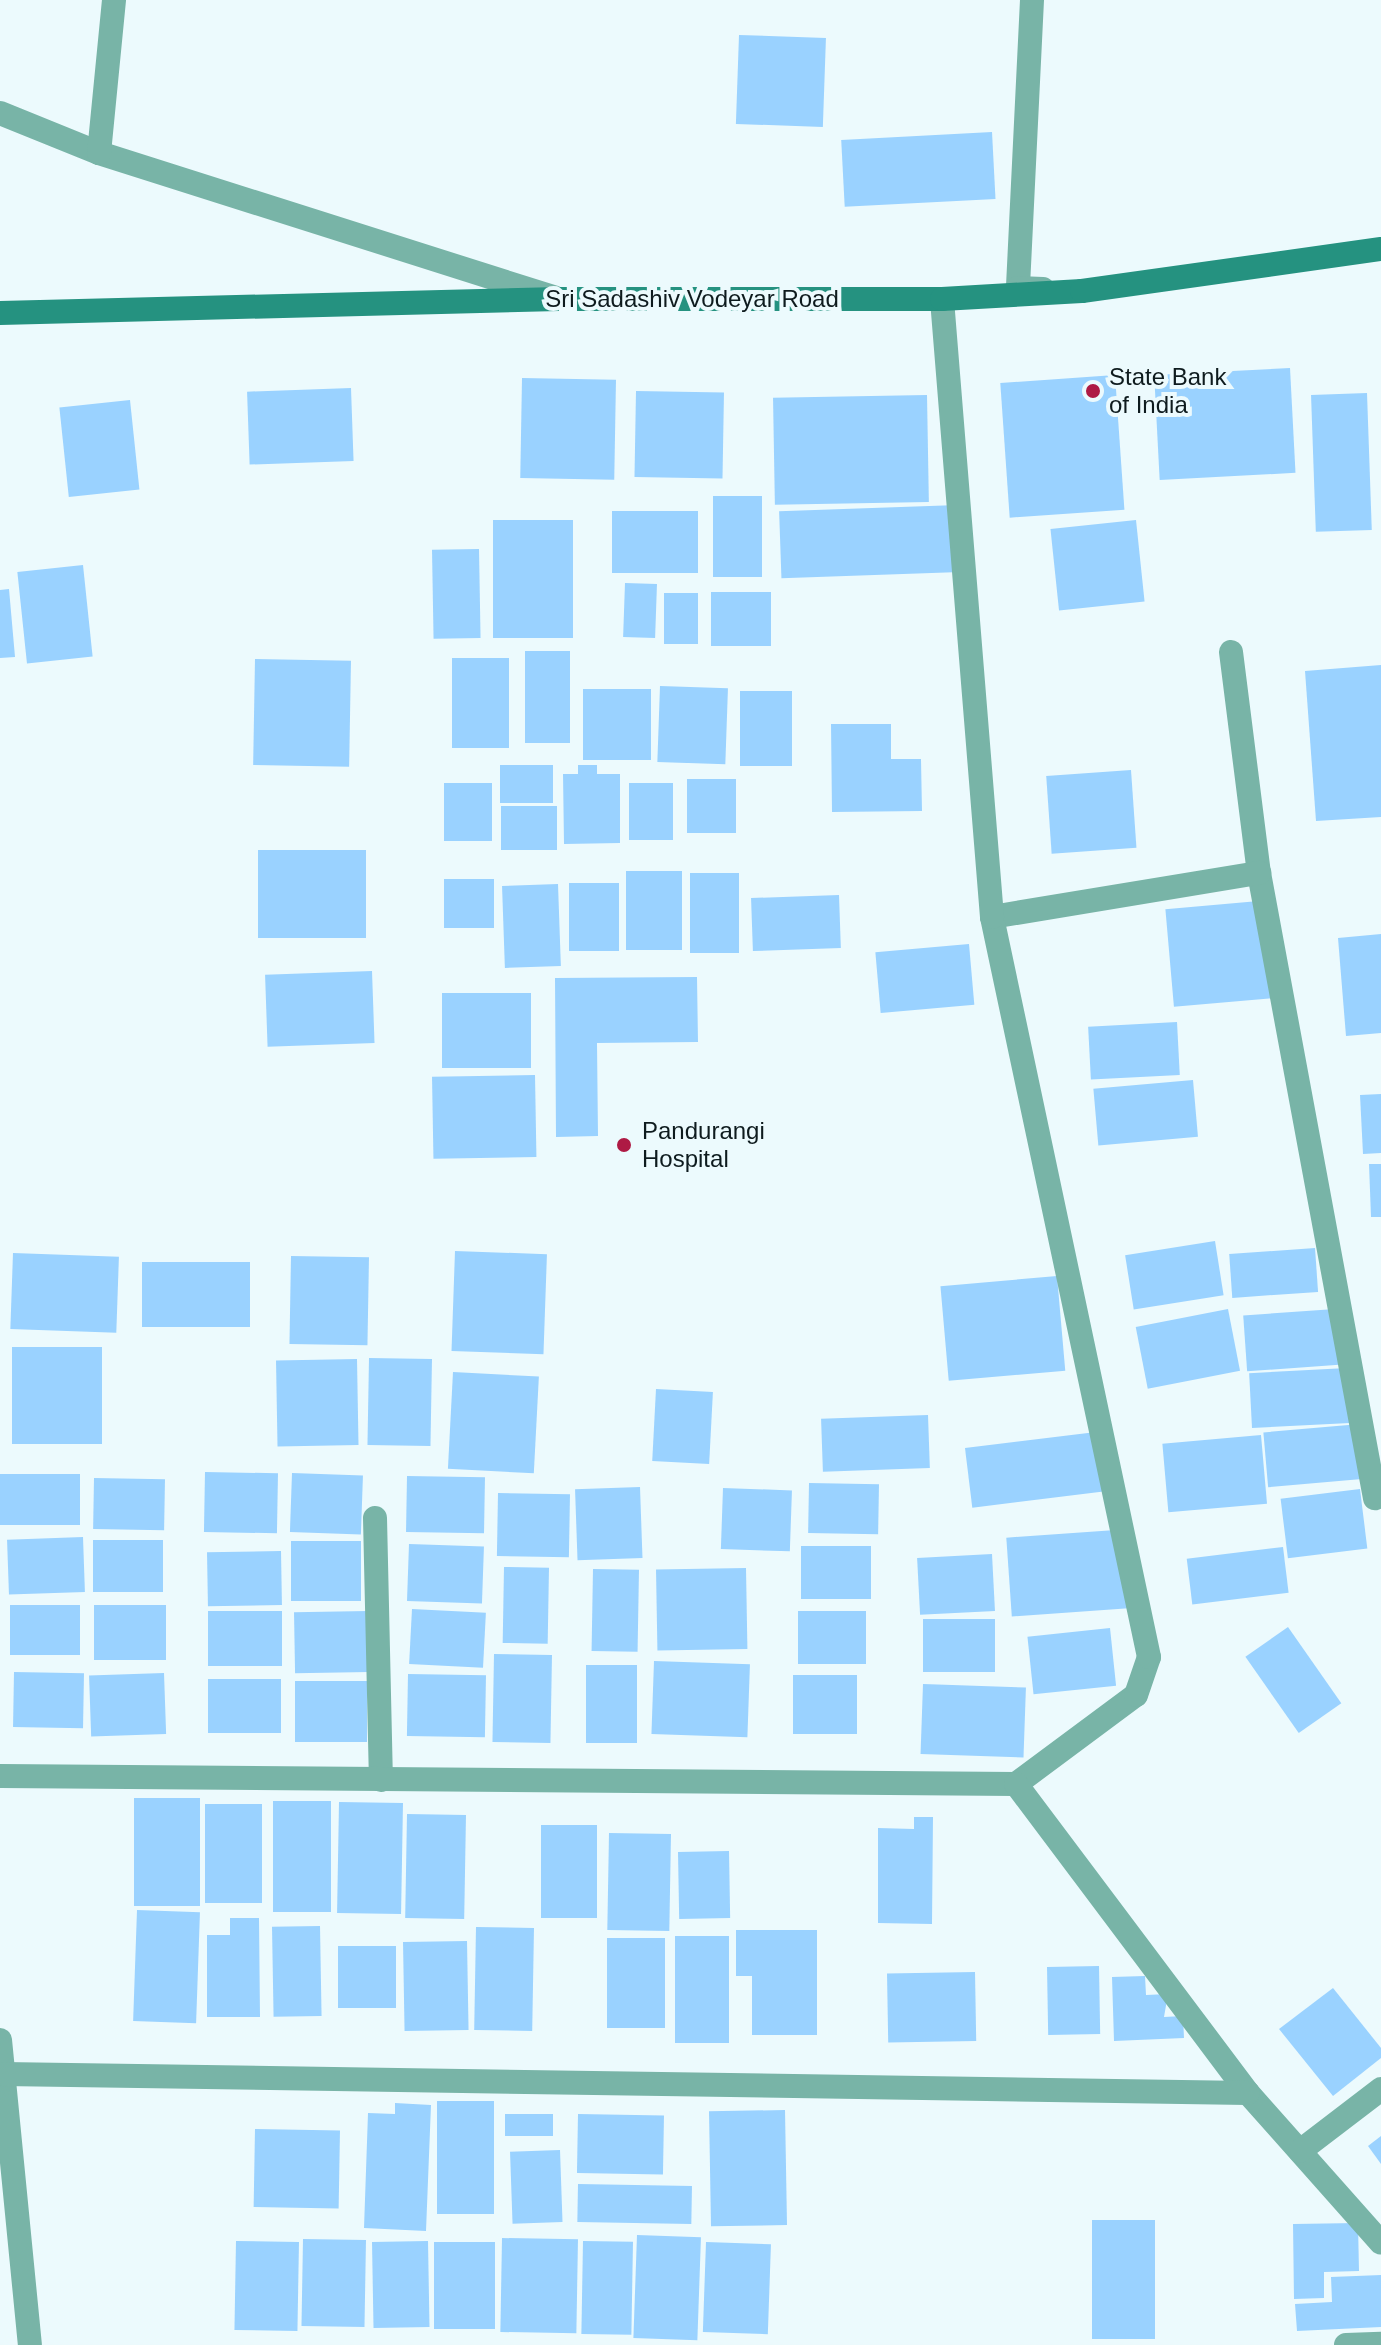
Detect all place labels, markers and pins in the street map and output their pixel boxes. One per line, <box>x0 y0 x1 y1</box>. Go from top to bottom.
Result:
place label: State Bank of India <box>1109 363 1226 419</box>
marker: State Bank of India <box>1084 382 1102 400</box>
place label: Pandurangi Hospital <box>642 1117 765 1173</box>
marker: Pandurangi Hospital <box>613 1134 635 1156</box>

